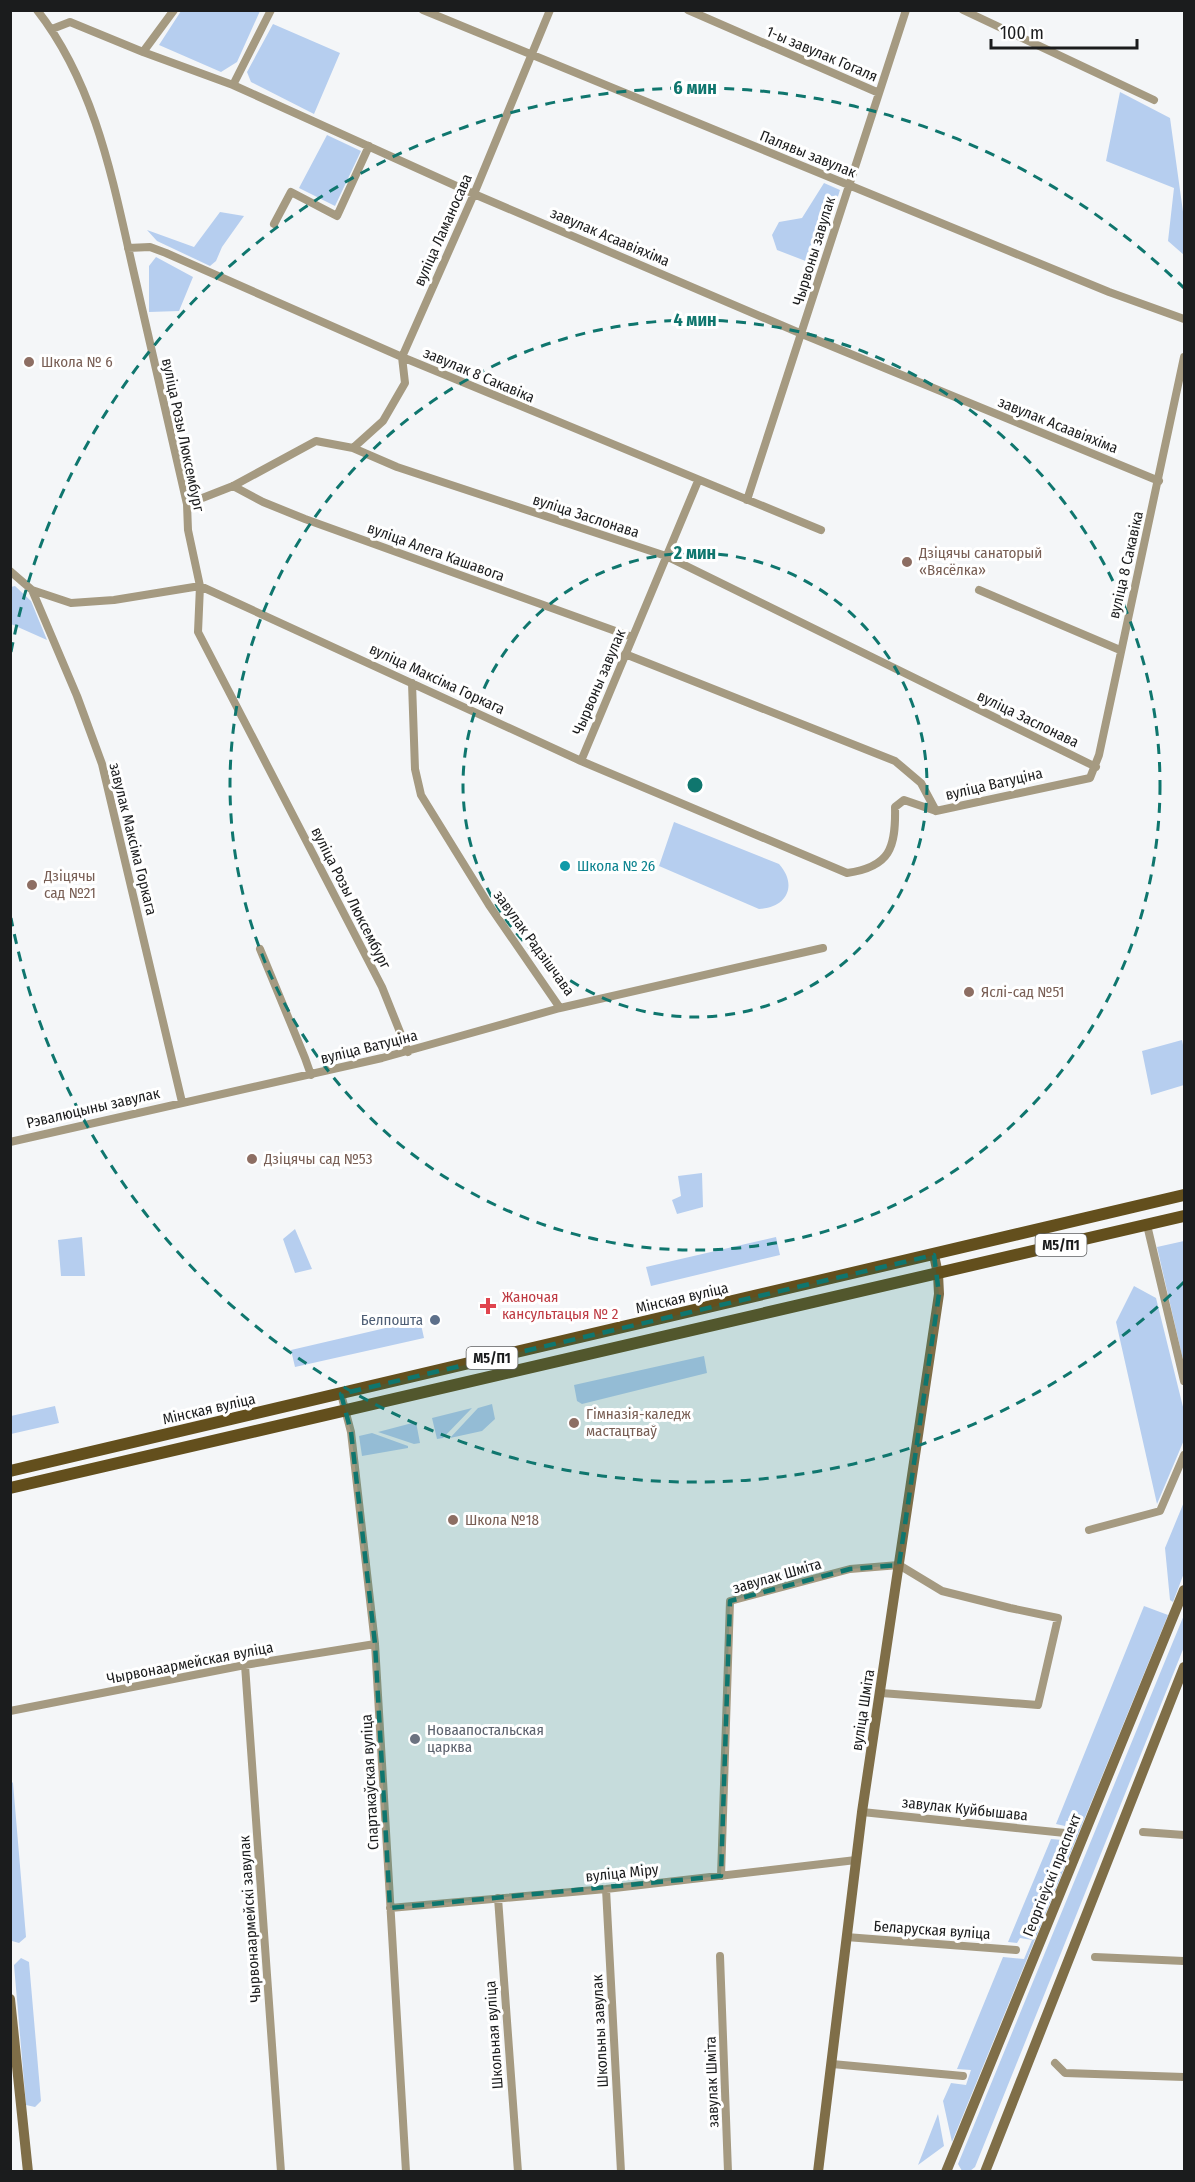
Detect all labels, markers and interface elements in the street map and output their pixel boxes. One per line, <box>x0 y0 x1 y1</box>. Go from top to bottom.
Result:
scale bar <box>991 12 1136 50</box>
street label: 1-ы завулак Гогаля <box>764 22 880 86</box>
text: 100 m <box>1000 22 1044 44</box>
text: 6 мин <box>673 77 717 99</box>
street label: Палявы завулак <box>757 126 859 182</box>
street label: вуліца Ламаносава <box>410 171 476 289</box>
street label: Чырвоны завулак <box>789 194 839 308</box>
street label: завулак Асаавіяхіма <box>548 204 672 270</box>
text: 4 мин <box>673 309 717 331</box>
street label: завулак 8 Сакавіка <box>421 343 537 407</box>
place label: Школа № 6 <box>41 353 113 371</box>
marker: Школа № 6 <box>22 355 36 369</box>
street label: вуліца Розы Люксембург <box>158 357 208 514</box>
street label: завулак Асаавіяхіма <box>995 393 1121 457</box>
street label: вуліца Заслонава <box>531 490 641 542</box>
street label: вуліца 8 Сакавіка <box>1105 510 1147 620</box>
street label: вуліца Алега Кашавога <box>365 519 507 585</box>
text: 2 мин <box>673 542 716 564</box>
place label: Дзіцячы санаторый «Вясёлка» <box>918 544 1042 579</box>
marker: Дзіцячы санаторый «Вясёлка» <box>900 555 914 569</box>
street label: Чырвоны завулак <box>569 627 629 737</box>
street label: вуліца Максіма Горкага <box>366 640 508 718</box>
street label: вуліца Заслонава <box>974 687 1082 751</box>
street label: завулак Максіма Горкага <box>105 761 161 917</box>
street label: вуліца Ватуціна <box>944 764 1044 804</box>
centre of rings <box>685 775 705 795</box>
street label: вуліца Розы Люксембург <box>307 824 395 972</box>
place label: Школа № 26 <box>577 857 655 875</box>
marker: Школа № 26 <box>558 859 572 873</box>
place label: Дзіцячы сад №21 <box>43 867 96 902</box>
marker: Дзіцячы сад №21 <box>25 878 39 892</box>
street label: завулак Радзішчава <box>490 887 578 999</box>
place label: Яслі-сад №51 <box>981 983 1064 1001</box>
marker: Яслі-сад №51 <box>962 985 976 999</box>
street label: вуліца Ватуціна <box>319 1026 419 1068</box>
street label: Рэвалюцыны завулак <box>25 1084 161 1132</box>
place label: Дзіцячы сад №53 <box>263 1150 373 1168</box>
marker: Дзіцячы сад №53 <box>245 1152 259 1166</box>
road number: М5/П1 <box>1036 1234 1086 1256</box>
street label: Мінская вуліца <box>634 1279 730 1317</box>
place label: Жаночая кансультацыя № 2 <box>502 1288 619 1323</box>
marker: Жаночая кансультацыя № 2 <box>479 1297 497 1315</box>
place label: Белпошта <box>361 1311 423 1329</box>
marker: Белпошта <box>428 1313 442 1327</box>
road number: М5/П1 <box>466 1347 518 1369</box>
street label: Мінская вуліца <box>161 1390 257 1428</box>
place label: Гімназія-каледж мастацтваў <box>586 1405 691 1440</box>
marker: Гімназія-каледж мастацтваў <box>567 1416 581 1430</box>
place label: Школа №18 <box>465 1511 539 1529</box>
marker: Школа №18 <box>446 1513 460 1527</box>
street label: завулак Шміта <box>731 1555 823 1597</box>
street label: Чырвонаармейская вуліца <box>105 1638 275 1688</box>
street label: вуліца Шміта <box>848 1668 878 1752</box>
street label: Спартакаўская вуліца <box>357 1714 383 1850</box>
place label: Новаапостальская царква <box>427 1721 544 1756</box>
marker: Новаапостальская царква <box>408 1732 422 1746</box>
street label: завулак Куйбышава <box>901 1793 1029 1825</box>
street label: Георгіеўскі праспект <box>1019 1810 1085 1939</box>
street label: Чырвонаармейскі завулак <box>235 1835 265 2003</box>
street label: вуліца Міру <box>585 1860 660 1886</box>
street label: Беларуская вуліца <box>873 1917 991 1943</box>
street label: Школьны завулак <box>588 1974 612 2088</box>
street label: Школьная вуліца <box>481 1980 507 2090</box>
street label: завулак Шміта <box>701 2036 723 2128</box>

